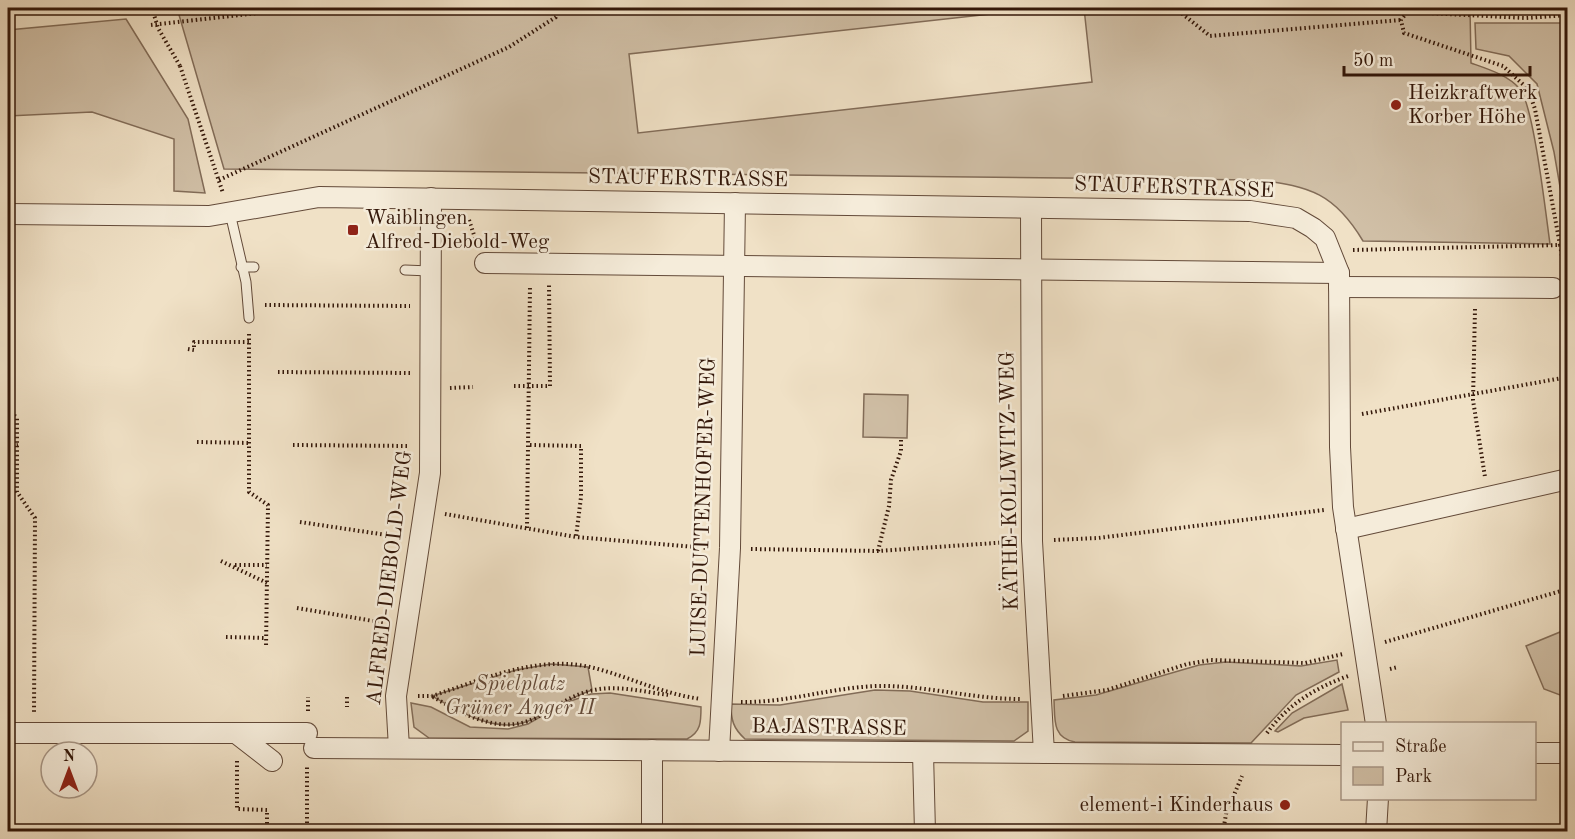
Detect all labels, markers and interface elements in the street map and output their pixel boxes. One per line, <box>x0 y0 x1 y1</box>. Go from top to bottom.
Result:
scale bar <box>1344 39 1530 77</box>
text: 50 m <box>1353 52 1393 70</box>
place label: Heizkraftwerk Korber Höhe <box>1408 83 1538 128</box>
marker: Heizkraftwerk Korber Höhe <box>1389 98 1403 112</box>
street label: STAUFERSTRASSE <box>588 167 788 191</box>
street label: STAUFERSTRASSE <box>1073 174 1275 202</box>
place label: Waiblingen Alfred-Diebold-Weg <box>365 208 550 253</box>
marker: Waiblingen Alfred-Diebold-Weg <box>346 223 360 237</box>
street label: KÄTHE-KOLLWITZ-WEG <box>993 351 1023 611</box>
street label: LUISE-DUTTENHOFER-WEG <box>688 357 720 657</box>
street label: ALFRED-DIEBOLD-WEG <box>364 449 416 707</box>
park label: Spielplatz Grüner Anger II <box>445 674 597 719</box>
street label: BAJASTRASSE <box>751 716 907 740</box>
legend <box>1341 722 1536 800</box>
text: Straße <box>1395 738 1446 756</box>
north arrow <box>39 740 99 800</box>
text: N <box>63 749 76 765</box>
text: Park <box>1395 768 1432 786</box>
place label: element-i Kinderhaus <box>1079 795 1273 816</box>
marker: element-i Kinderhaus <box>1278 798 1292 812</box>

